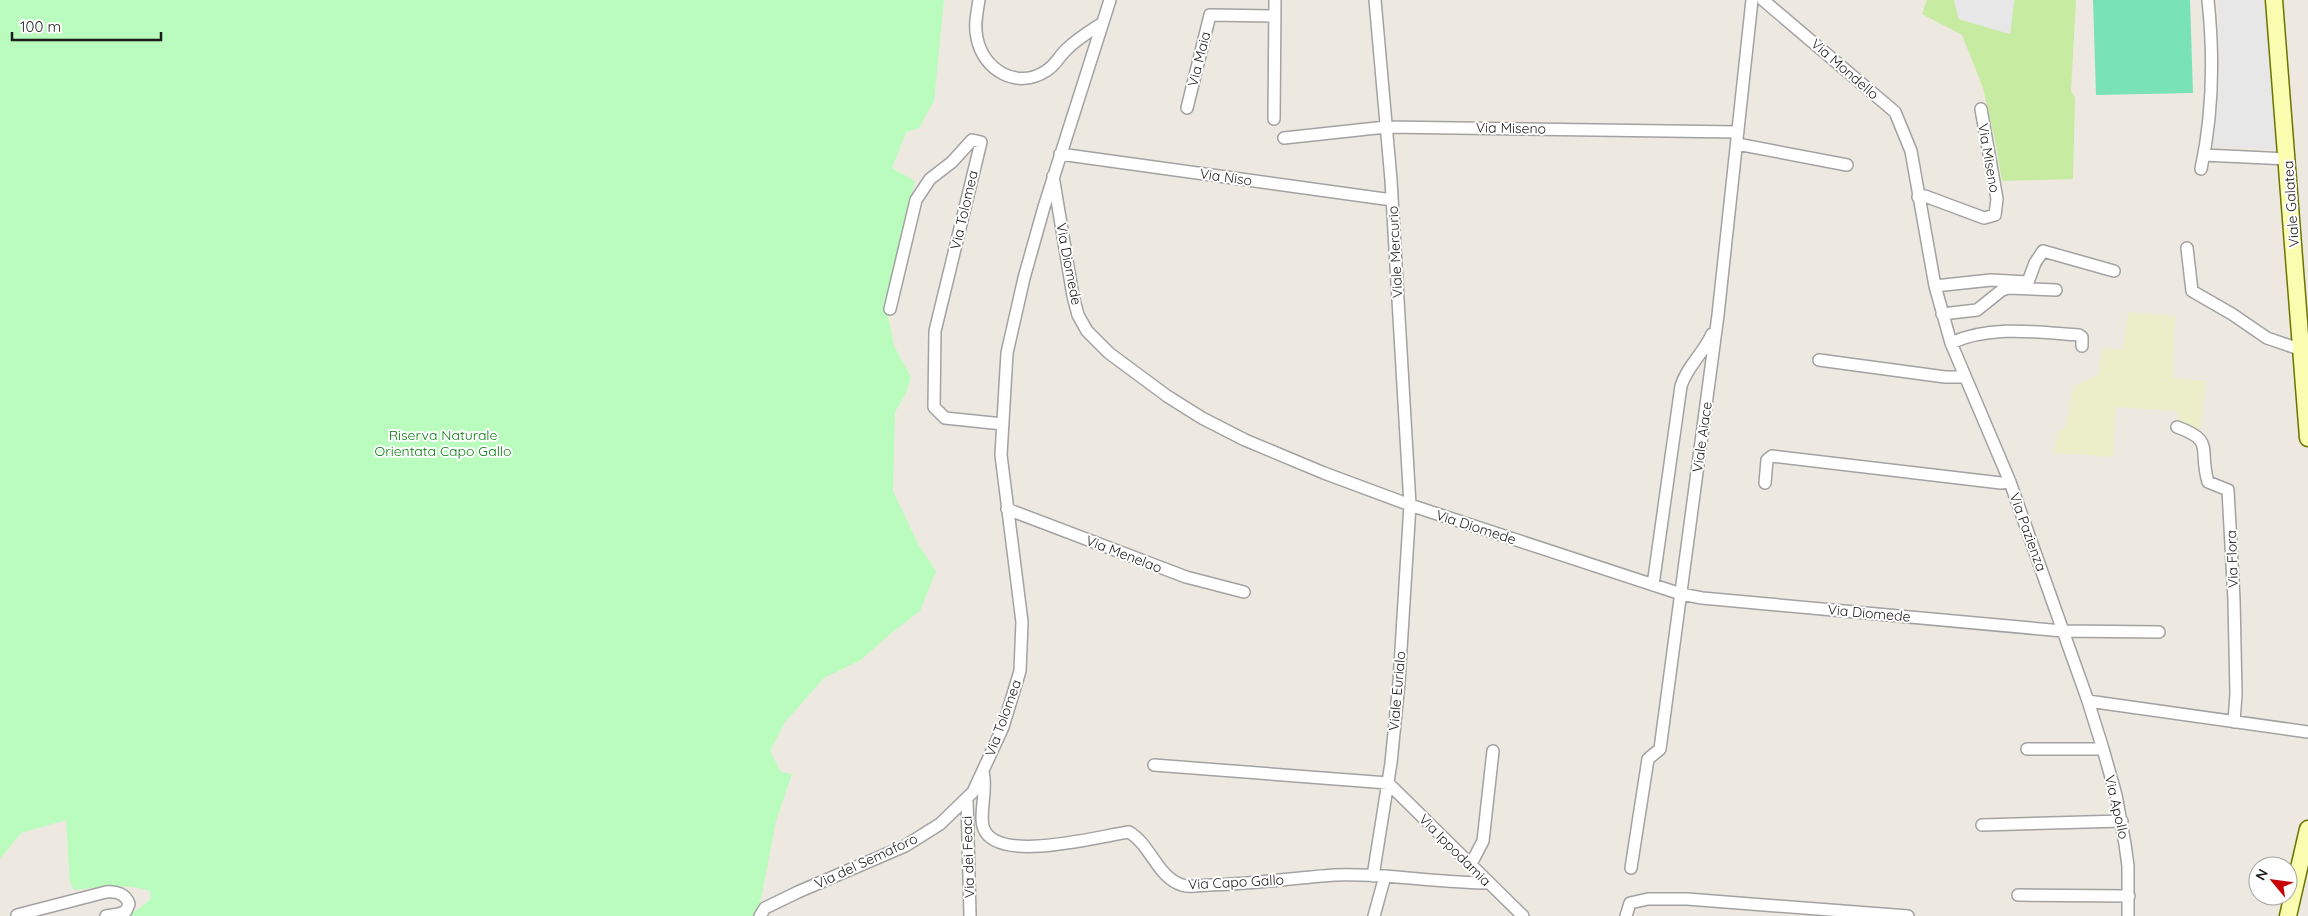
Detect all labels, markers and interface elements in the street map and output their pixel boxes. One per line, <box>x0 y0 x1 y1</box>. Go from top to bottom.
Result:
scale bar <box>12 10 161 42</box>
text: 100 m <box>20 17 61 36</box>
street label: Via Maia <box>1183 30 1215 88</box>
street label: Via Mondello <box>1807 35 1883 103</box>
street label: Via Miseno <box>1476 118 1546 138</box>
street label: Via Miseno <box>1974 122 2004 194</box>
street label: Viale Galatea <box>2279 160 2303 248</box>
street label: Via Niso <box>1199 164 1253 190</box>
street label: Via Tolomea <box>946 169 982 251</box>
street label: Viale Mercurio <box>1384 205 1406 299</box>
street label: Via Diomede <box>1052 221 1086 307</box>
street label: Viale Aiace <box>1688 400 1716 474</box>
park label: Riserva Naturale Orientata Capo Gallo <box>375 426 511 460</box>
street label: Via Pazienza <box>2005 490 2051 574</box>
street label: Via Diomede <box>1434 506 1518 548</box>
street label: Via Flora <box>2222 530 2242 588</box>
street label: Via Menelao <box>1083 531 1165 577</box>
street label: Via Diomede <box>1827 600 1911 626</box>
street label: Viale Eurialo <box>1385 650 1409 732</box>
street label: Via Tolomea <box>981 677 1025 759</box>
street label: Via Apollo <box>2101 773 2133 841</box>
street label: Via Ippodamia <box>1415 810 1495 890</box>
street label: Via dei Feaci <box>958 816 978 898</box>
street label: Via del Semaforo <box>812 829 920 893</box>
north arrow <box>2248 856 2298 906</box>
text: N <box>2251 866 2272 884</box>
street label: Via Capo Gallo <box>1188 870 1284 894</box>

